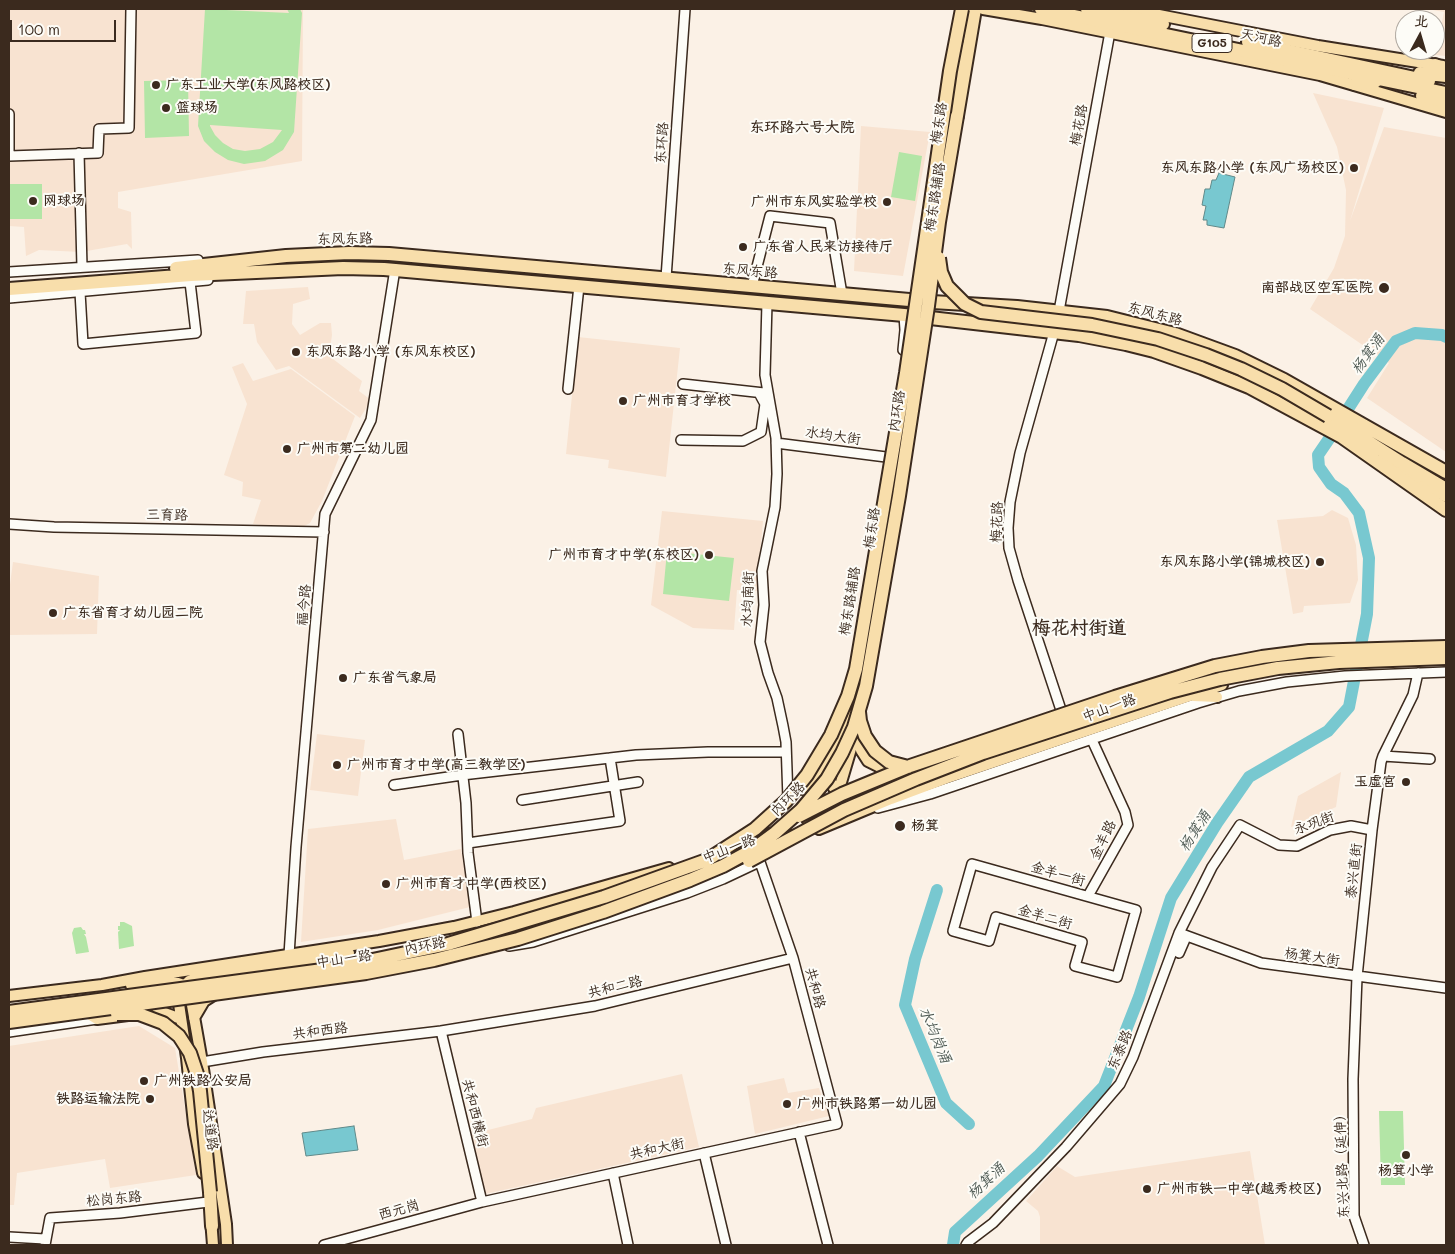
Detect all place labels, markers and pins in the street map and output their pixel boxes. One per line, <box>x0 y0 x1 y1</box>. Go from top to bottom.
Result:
place label: 广东工业大学(东风路校区) <box>166 77 331 93</box>
marker: 广东工业大学(东风路校区) <box>150 79 162 91</box>
place label: 篮球场 <box>176 100 218 116</box>
marker: 篮球场 <box>160 102 172 114</box>
place label: 东风东路小学 (东风广场校区) <box>1160 160 1344 176</box>
marker: 东风东路小学 (东风广场校区) <box>1348 162 1360 174</box>
place label: 网球场 <box>43 193 85 209</box>
place label: 广州市东风实验学校 <box>751 194 877 210</box>
marker: 网球场 <box>27 195 39 207</box>
marker: 广州市东风实验学校 <box>881 196 893 208</box>
place label: 广东省人民来访接待厅 <box>753 239 893 255</box>
marker: 广东省人民来访接待厅 <box>737 241 749 253</box>
place label: 南部战区空军医院 <box>1261 280 1373 296</box>
marker: 南部战区空军医院 <box>1377 281 1391 295</box>
place label: 东风东路小学 (东风东校区) <box>306 344 476 360</box>
marker: 东风东路小学 (东风东校区) <box>290 346 302 358</box>
place label: 广州市育才学校 <box>633 393 731 409</box>
marker: 广州市育才学校 <box>617 395 629 407</box>
place label: 广州市第二幼儿园 <box>297 441 409 457</box>
marker: 广州市第二幼儿园 <box>281 443 293 455</box>
place label: 广州市育才中学(东校区) <box>548 547 699 563</box>
marker: 广州市育才中学(东校区) <box>703 549 715 561</box>
place label: 东风东路小学(锦城校区) <box>1159 554 1310 570</box>
marker: 东风东路小学(锦城校区) <box>1314 556 1326 568</box>
place label: 广东省育才幼儿园二院 <box>63 605 203 621</box>
marker: 广东省育才幼儿园二院 <box>47 607 59 619</box>
place label: 广东省气象局 <box>353 670 437 686</box>
marker: 广东省气象局 <box>337 672 349 684</box>
place label: 广州市育才中学(高三教学区) <box>347 757 526 773</box>
marker: 广州市育才中学(高三教学区) <box>331 759 343 771</box>
place label: 玉虛宫 <box>1354 774 1396 790</box>
marker: 玉虛宫 <box>1400 776 1412 788</box>
place label: 杨箕 <box>911 818 939 834</box>
marker: 杨箕 <box>893 819 907 833</box>
place label: 广州市育才中学(西校区) <box>396 876 547 892</box>
marker: 广州市育才中学(西校区) <box>380 878 392 890</box>
place label: 广州铁路公安局 <box>154 1073 252 1089</box>
marker: 广州铁路公安局 <box>138 1075 150 1087</box>
place label: 铁路运输法院 <box>56 1091 140 1107</box>
marker: 铁路运输法院 <box>144 1093 156 1105</box>
place label: 广州市铁路第一幼儿园 <box>797 1096 937 1112</box>
marker: 广州市铁路第一幼儿园 <box>781 1098 793 1110</box>
marker: 杨箕小学 <box>1400 1149 1412 1161</box>
place label: 杨箕小学 <box>1378 1163 1434 1179</box>
place label: 广州市铁一中学(越秀校区) <box>1157 1181 1322 1197</box>
marker: 广州市铁一中学(越秀校区) <box>1141 1183 1153 1195</box>

